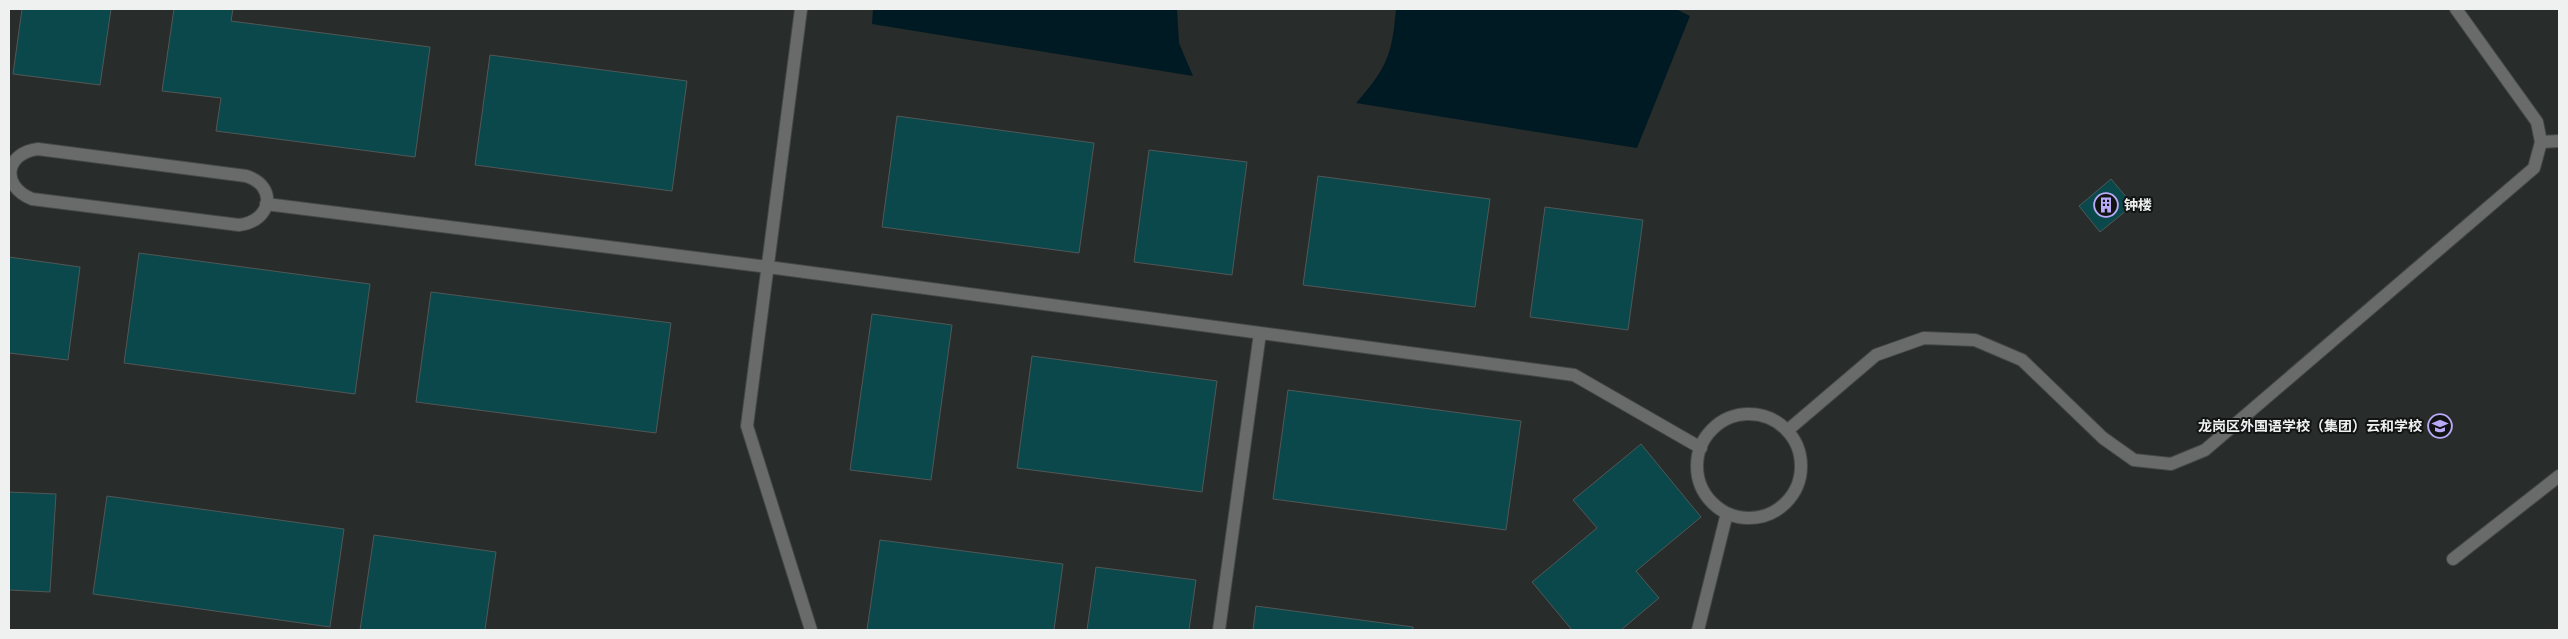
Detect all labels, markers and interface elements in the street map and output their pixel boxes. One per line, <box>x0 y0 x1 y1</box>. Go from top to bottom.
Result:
building icon: 钟楼 <box>2093 192 2119 218</box>
place label: 钟楼 <box>2124 197 2152 213</box>
school or university icon: 龙岗区外国语学校（集团）云和学校 <box>2427 413 2453 439</box>
place label: 龙岗区外国语学校（集团）云和学校 <box>2198 418 2422 434</box>

